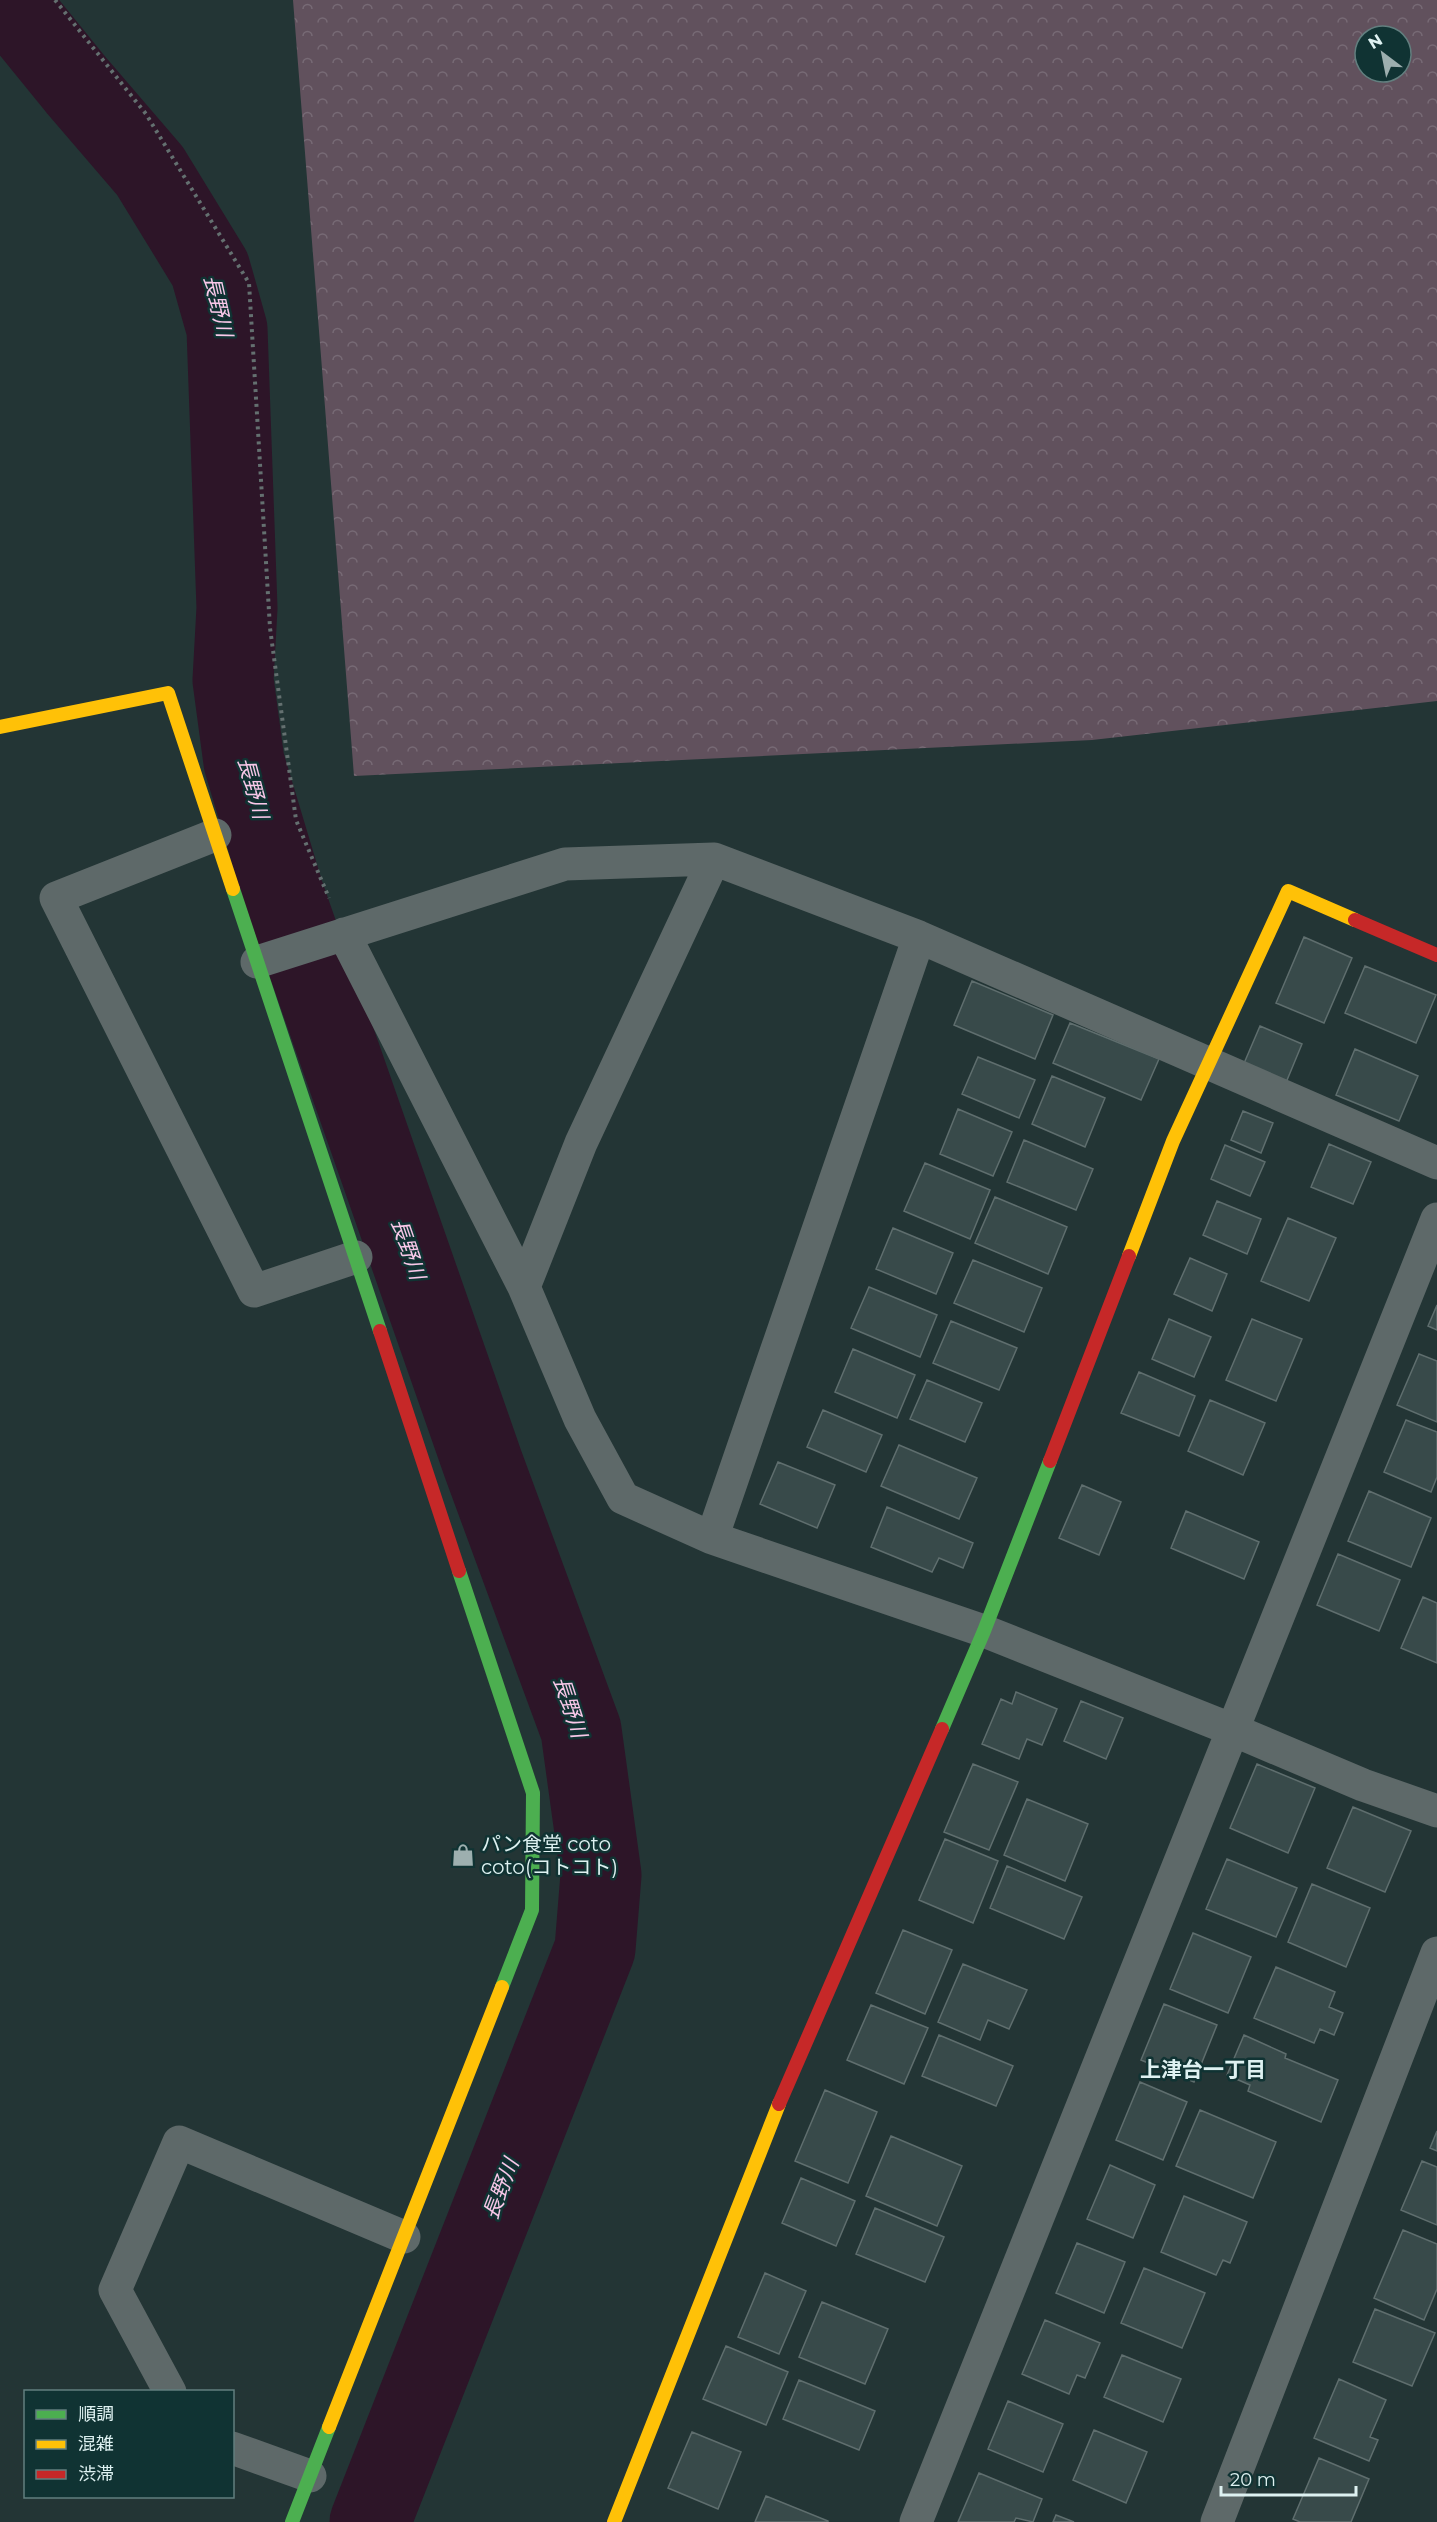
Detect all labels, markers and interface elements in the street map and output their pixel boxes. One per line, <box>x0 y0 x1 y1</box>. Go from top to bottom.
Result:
north arrow <box>1353 24 1413 84</box>
text: N <box>1365 30 1386 53</box>
water label: 長野川 <box>199 272 238 341</box>
water label: 長野川 <box>233 754 274 823</box>
water label: 長野川 <box>386 1215 431 1285</box>
water label: 長野川 <box>549 1673 593 1743</box>
place label: パン食堂 coto coto(コトコト) <box>481 1832 618 1879</box>
shop icon: パン食堂 coto coto(コトコト) <box>450 1842 476 1868</box>
district label: 上津台一丁目 <box>1140 2057 1266 2082</box>
water label: 長野川 <box>478 2153 524 2223</box>
legend <box>24 2390 234 2498</box>
text: 順調 <box>78 2403 114 2425</box>
text: 混雑 <box>78 2433 114 2455</box>
scale bar <box>1221 2459 1356 2497</box>
text: 渋滞 <box>78 2463 114 2485</box>
text: 20 m <box>1230 2469 1276 2491</box>

